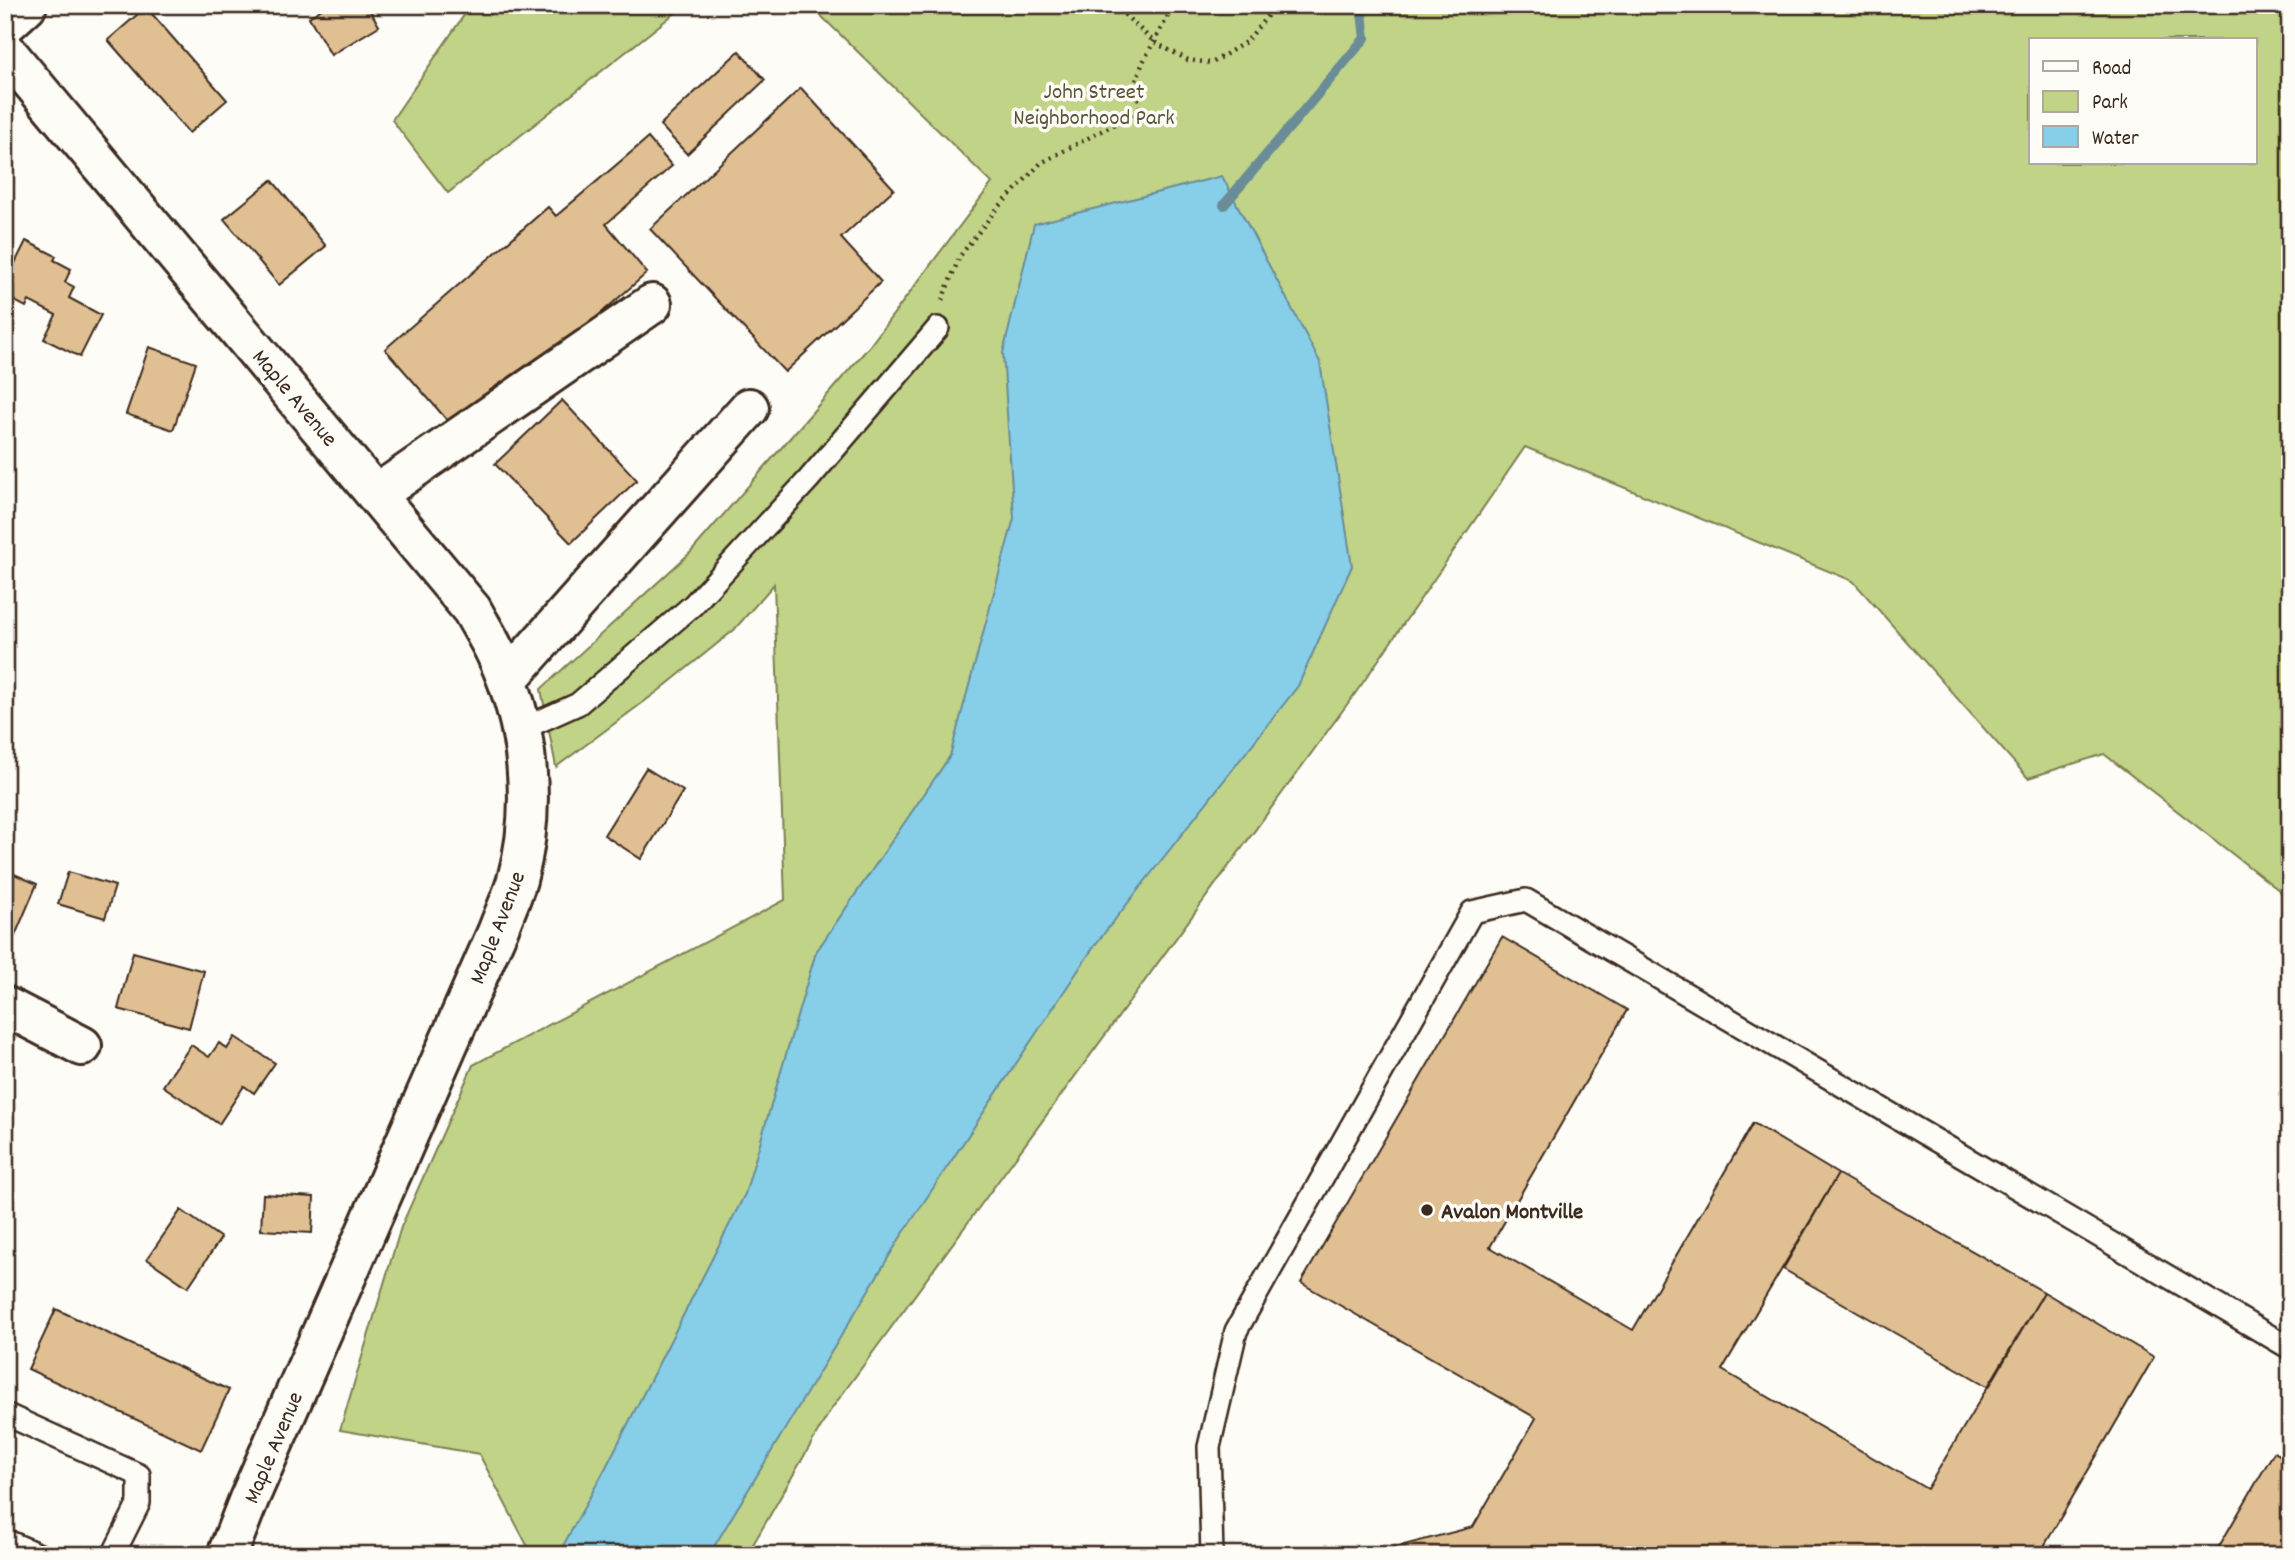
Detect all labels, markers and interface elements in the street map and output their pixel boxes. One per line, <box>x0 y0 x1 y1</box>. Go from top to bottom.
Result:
legend <box>2029 38 2256 164</box>
text: Road <box>2092 55 2131 85</box>
park label: John Street Neighborhood Park <box>1013 77 1175 136</box>
text: Park <box>2092 89 2128 119</box>
text: Water <box>2092 125 2139 155</box>
street label: Maple Avenue <box>243 343 344 455</box>
street label: Maple Avenue <box>463 867 536 990</box>
place label: Avalon Montville <box>1441 1197 1583 1230</box>
marker: Avalon Montville <box>1419 1202 1435 1218</box>
street label: Maple Avenue <box>237 1387 314 1509</box>

